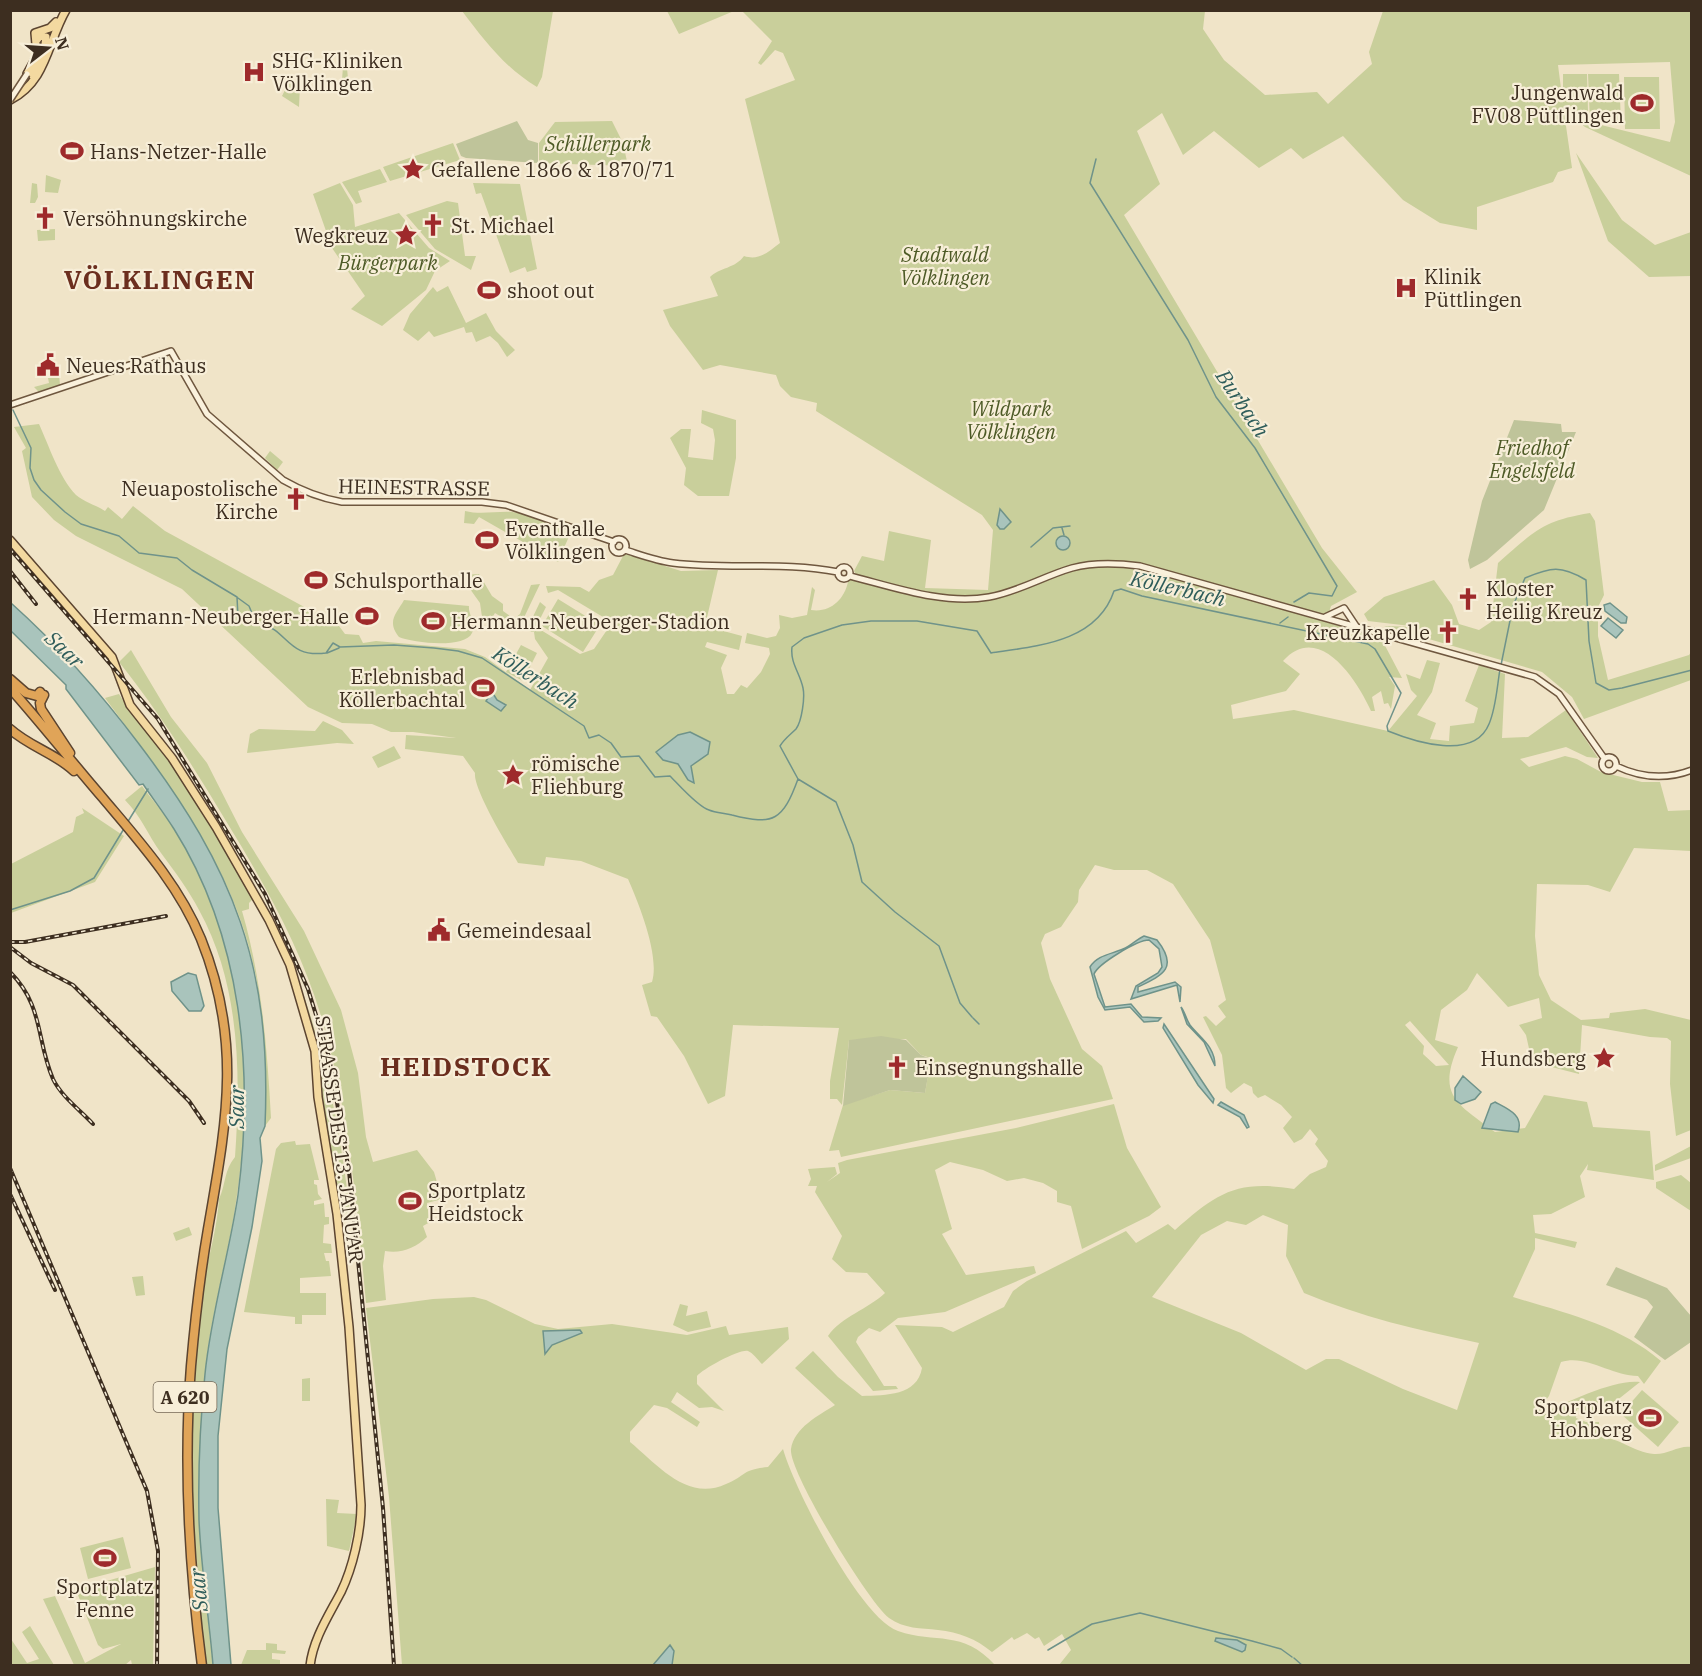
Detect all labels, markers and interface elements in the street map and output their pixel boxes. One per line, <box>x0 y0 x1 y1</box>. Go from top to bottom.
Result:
north arrow <box>18 18 78 78</box>
text: N <box>51 35 74 53</box>
place label: SHG-Kliniken Völklingen <box>272 47 403 97</box>
hospital icon: SHG-Kliniken Völklingen <box>241 59 267 85</box>
place label: Jungenwald FV08 Püttlingen <box>1471 79 1624 129</box>
sports icon: Jungenwald FV08 Püttlingen <box>1629 90 1655 116</box>
park label: Schillerpark <box>544 130 652 157</box>
sports icon: Hans-Netzer-Halle <box>59 138 85 164</box>
place label: Hans-Netzer-Halle <box>90 138 267 165</box>
place icon: Gefallene 1866 & 1870/71 <box>400 156 426 182</box>
place label: Gefallene 1866 & 1870/71 <box>431 156 676 183</box>
church icon: Versöhnungskirche <box>32 205 58 231</box>
place label: Versöhnungskirche <box>63 205 247 232</box>
church icon: St. Michael <box>420 212 446 238</box>
place label: St. Michael <box>451 212 554 239</box>
place label: Wegkreuz <box>294 222 388 249</box>
place icon: Wegkreuz <box>393 222 419 248</box>
park label: Stadtwald Völklingen <box>900 241 991 291</box>
park label: Bürgerpark <box>337 249 438 276</box>
district label: VÖLKLINGEN <box>64 262 256 296</box>
place label: Klinik Püttlingen <box>1424 263 1522 313</box>
hospital icon: Klinik Püttlingen <box>1393 275 1419 301</box>
sports icon: shoot out <box>476 277 502 303</box>
place label: shoot out <box>507 277 594 304</box>
public building icon: Neues Rathaus <box>35 352 61 378</box>
place label: Neues Rathaus <box>66 352 206 379</box>
water label: Burbach <box>1209 363 1276 443</box>
park label: Wildpark Völklingen <box>966 395 1057 445</box>
park label: Friedhof Engelsfeld <box>1488 434 1576 484</box>
street label: HEINESTRASSE <box>338 472 490 502</box>
place label: Neuapostolische Kirche <box>121 475 278 525</box>
church icon: Neuapostolische Kirche <box>283 486 309 512</box>
place label: Eventhalle Völklingen <box>505 515 606 565</box>
sports icon: Eventhalle Völklingen <box>474 527 500 553</box>
water label: Köllerbach <box>1127 563 1229 613</box>
sports icon: Schulsporthalle <box>303 567 329 593</box>
place label: Schulsporthalle <box>334 567 483 594</box>
place label: Kloster Heilig Kreuz <box>1486 575 1603 625</box>
church icon: Kloster Heilig Kreuz <box>1455 586 1481 612</box>
place label: Hermann-Neuberger-Halle <box>93 603 349 630</box>
sports icon: Hermann-Neuberger-Halle <box>354 603 380 629</box>
sports icon: Hermann-Neuberger-Stadion <box>420 608 446 634</box>
place label: Hermann-Neuberger-Stadion <box>451 608 730 635</box>
place label: Kreuzkapelle <box>1305 619 1430 646</box>
church icon: Kreuzkapelle <box>1435 619 1461 645</box>
water label: Saar <box>39 623 91 675</box>
water label: Köllerbach <box>487 638 585 715</box>
place label: Erlebnisbad Köllerbachtal <box>339 663 465 713</box>
sports icon: Erlebnisbad Köllerbachtal <box>470 675 496 701</box>
place label: römische Fliehburg <box>531 750 623 800</box>
place icon: römische Fliehburg <box>500 762 526 788</box>
public building icon: Gemeindesaal <box>426 917 452 943</box>
place label: Gemeindesaal <box>457 917 591 944</box>
street label: STRASSE DES 13. JANUAR <box>309 1014 371 1265</box>
place label: Hundsberg <box>1481 1045 1586 1072</box>
place icon: Hundsberg <box>1591 1045 1617 1071</box>
district label: HEIDSTOCK <box>380 1049 552 1083</box>
church icon: Einsegnungshalle <box>884 1054 910 1080</box>
place label: Einsegnungshalle <box>915 1054 1083 1081</box>
water label: Saar <box>222 1084 250 1130</box>
place label: Sportplatz Heidstock <box>428 1177 526 1227</box>
sports icon: Sportplatz Heidstock <box>397 1188 423 1214</box>
road number: A 620 <box>154 1382 216 1412</box>
place label: Sportplatz Hohberg <box>1534 1393 1632 1443</box>
sports icon: Sportplatz Hohberg <box>1637 1405 1663 1431</box>
sports icon: Sportplatz Fenne <box>92 1545 118 1571</box>
water label: Saar <box>182 1566 214 1614</box>
place label: Sportplatz Fenne <box>56 1573 154 1623</box>

